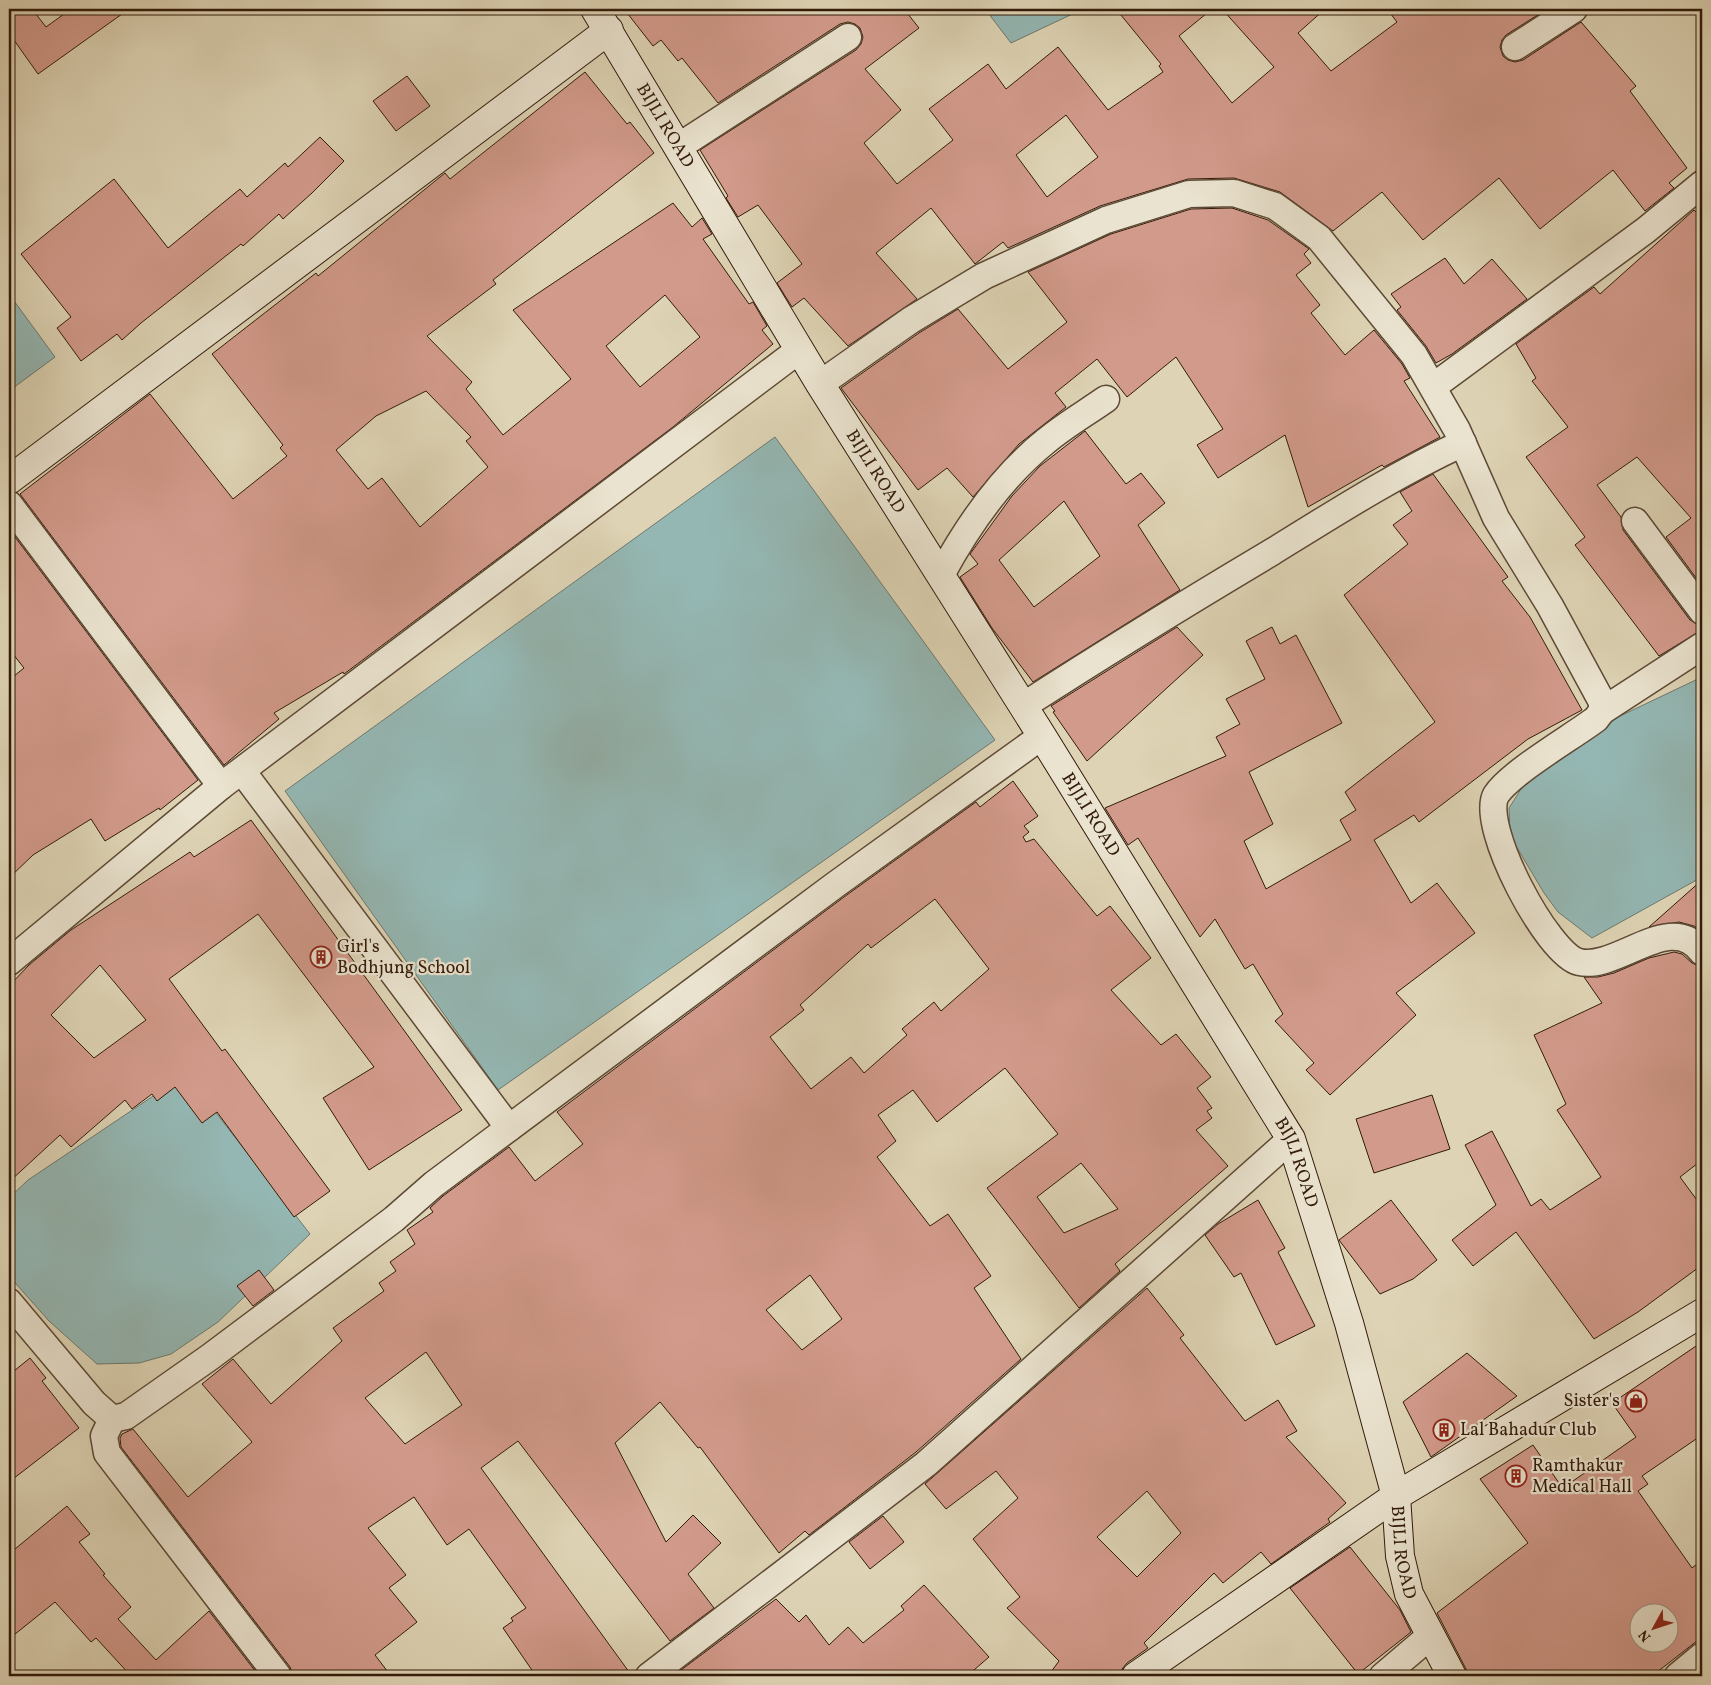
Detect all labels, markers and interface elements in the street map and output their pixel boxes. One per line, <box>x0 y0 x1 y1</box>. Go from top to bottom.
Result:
street label: BIJLI ROAD <box>630 79 700 173</box>
street label: BIJLI ROAD <box>840 425 911 518</box>
street label: BIJLI ROAD <box>1055 768 1126 862</box>
place label: Girl's Bodhjung School <box>337 935 470 981</box>
building icon: Girl's Bodhjung School <box>309 945 333 969</box>
street label: BIJLI ROAD <box>1268 1112 1324 1211</box>
place label: Sister's <box>1563 1389 1620 1414</box>
shop icon: Sister's <box>1624 1389 1648 1413</box>
building icon: Lal Bahadur Club <box>1432 1418 1456 1442</box>
place label: Lal Bahadur Club <box>1460 1418 1597 1443</box>
place label: Ramthakur Medical Hall <box>1532 1454 1632 1500</box>
building icon: Ramthakur Medical Hall <box>1504 1464 1528 1488</box>
street label: BIJLI ROAD <box>1384 1504 1422 1601</box>
north arrow <box>1628 1602 1678 1652</box>
text: N <box>1635 1625 1656 1645</box>

